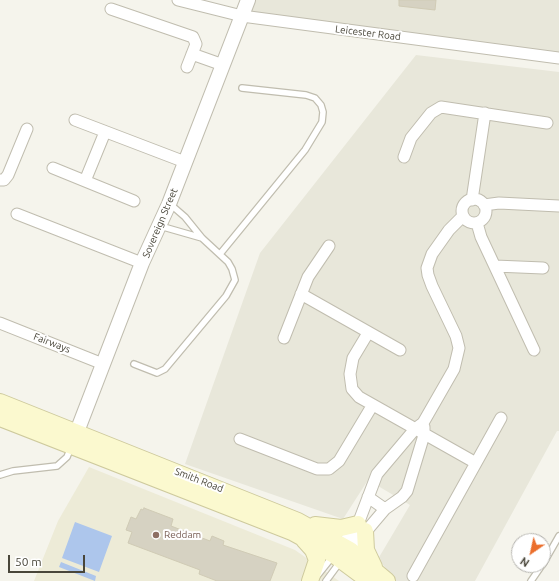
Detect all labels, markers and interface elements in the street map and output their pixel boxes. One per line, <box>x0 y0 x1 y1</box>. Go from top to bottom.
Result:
street label: Leicester Road <box>334 23 402 43</box>
street label: Sovereign Street <box>140 186 180 260</box>
street label: Fairways <box>32 331 72 355</box>
street label: Smith Road <box>173 465 225 495</box>
place label: Reddam <box>164 529 201 541</box>
marker: Reddam <box>151 530 161 540</box>
north arrow <box>511 533 551 573</box>
scale bar <box>10 547 87 573</box>
text: 50 m <box>15 555 42 568</box>
text: N <box>518 555 532 569</box>

